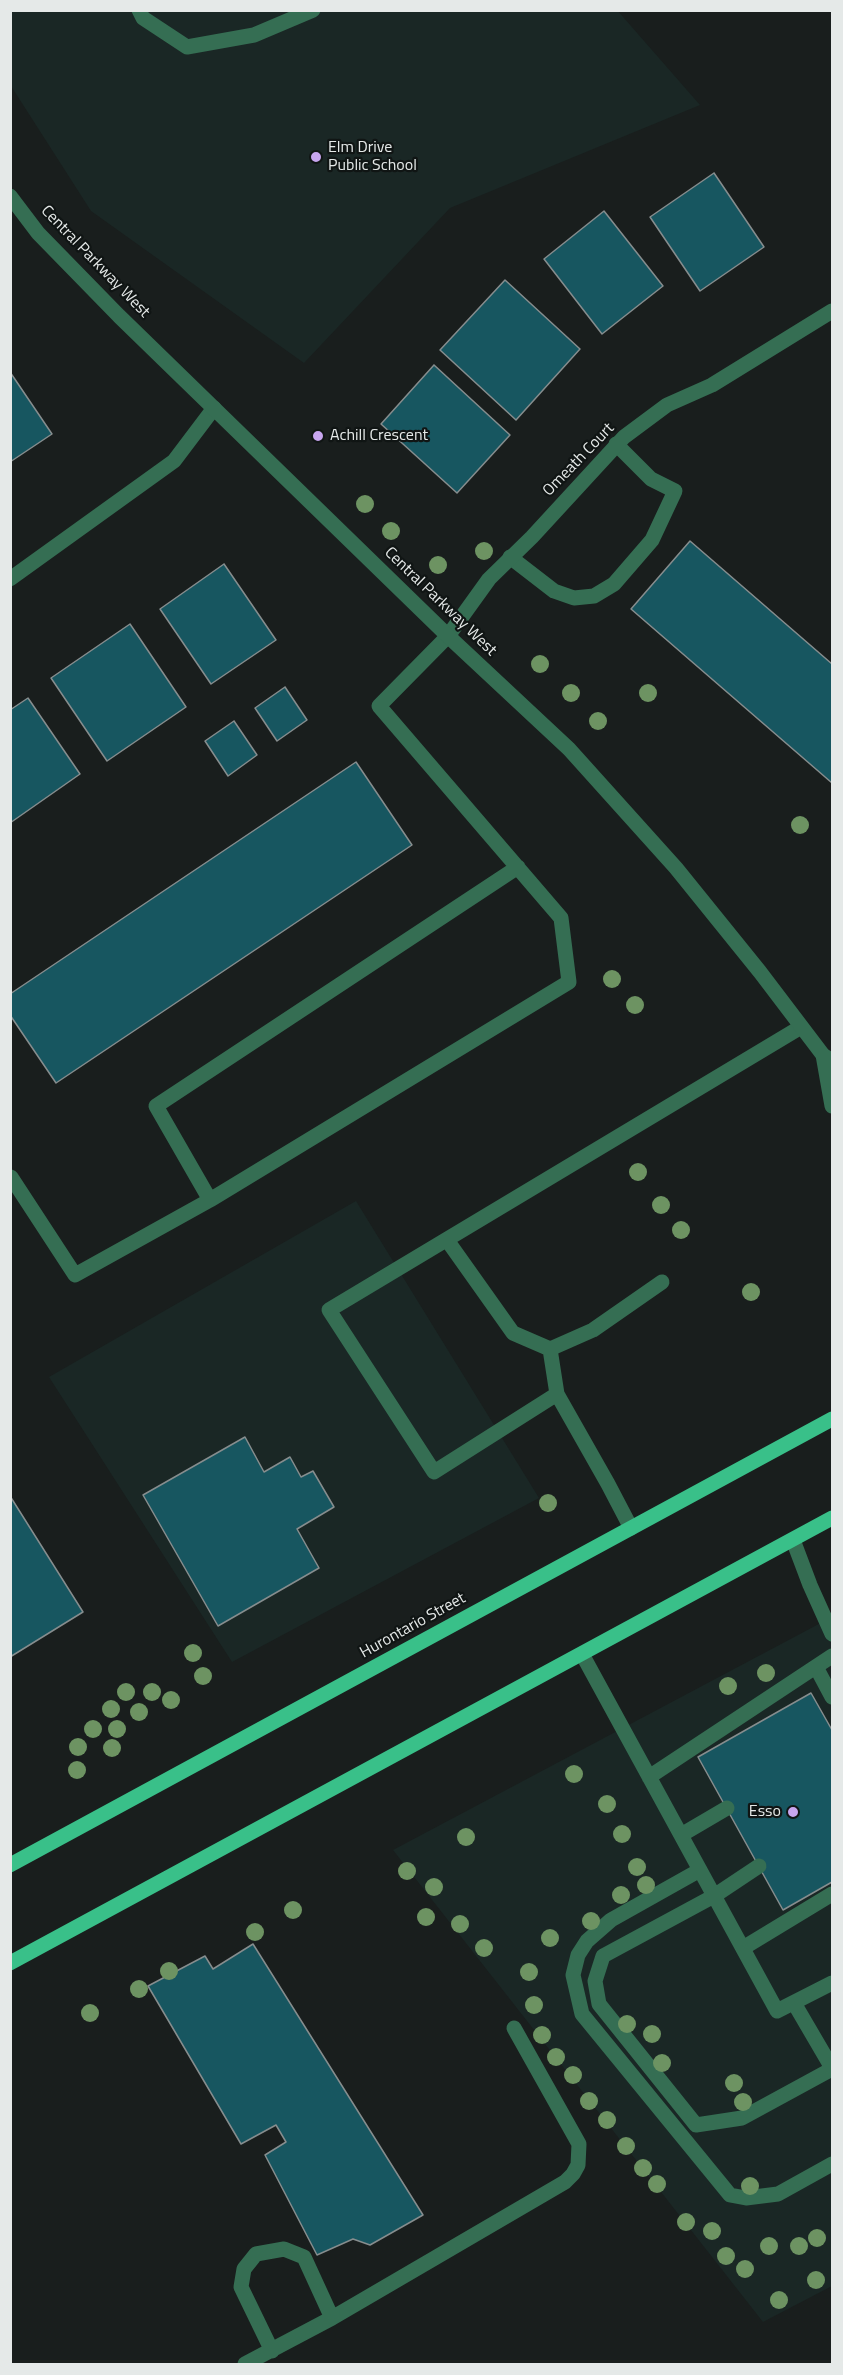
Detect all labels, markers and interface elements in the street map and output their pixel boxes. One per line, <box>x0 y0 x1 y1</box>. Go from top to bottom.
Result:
place label: Elm Drive Public School <box>328 138 417 176</box>
marker: Elm Drive Public School <box>309 150 323 164</box>
street label: Central Parkway West <box>37 202 153 322</box>
street label: Omeath Court <box>539 419 619 501</box>
place label: Achill Crescent <box>330 426 428 446</box>
marker: Achill Crescent <box>311 429 325 443</box>
street label: Central Parkway West <box>380 544 500 660</box>
street label: Hurontario Street <box>357 1589 469 1663</box>
place label: Esso <box>749 1802 781 1822</box>
marker: Esso <box>786 1805 800 1819</box>

